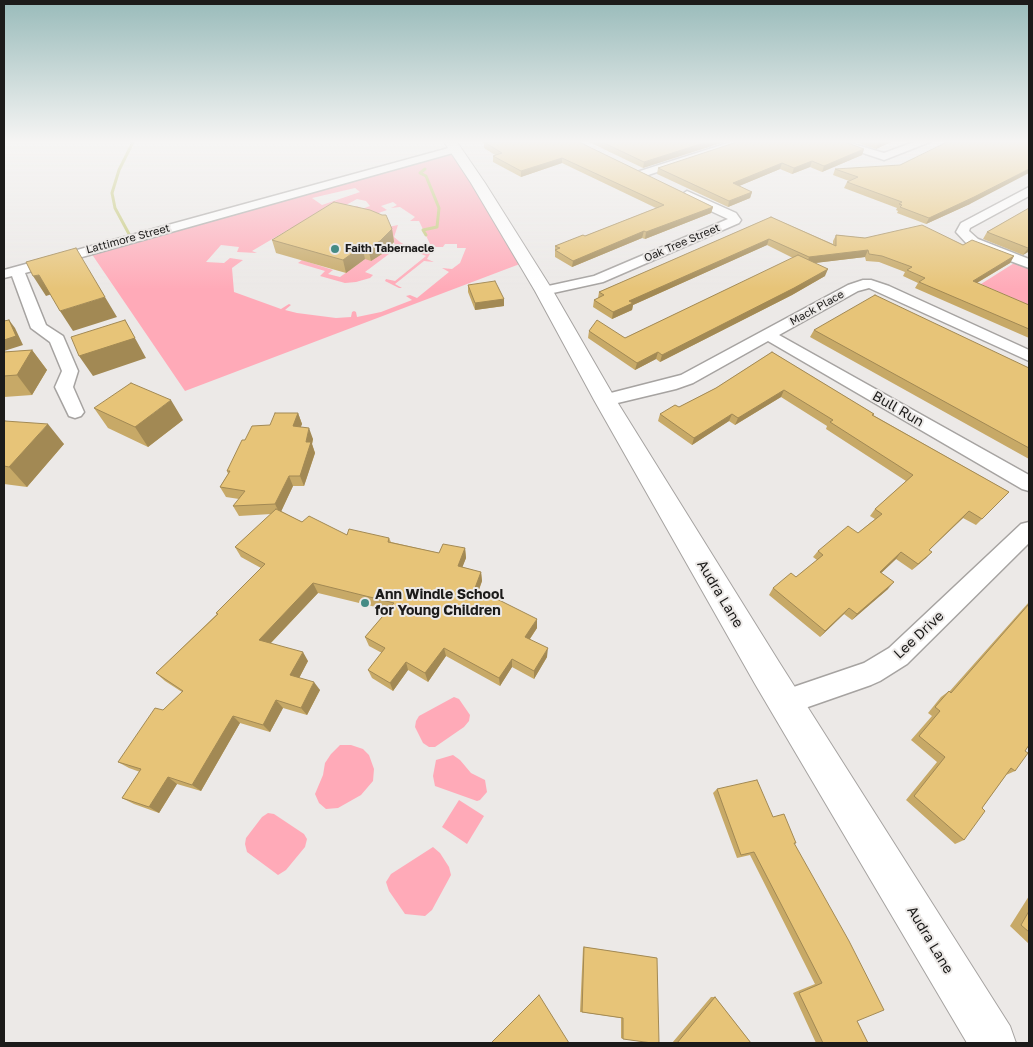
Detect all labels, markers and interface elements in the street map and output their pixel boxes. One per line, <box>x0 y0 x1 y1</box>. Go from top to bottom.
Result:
street label: Lattimore Street <box>85 221 171 257</box>
street label: Oak Tree Street <box>642 221 722 265</box>
place label: Faith Tabernacle <box>345 242 434 256</box>
marker: Faith Tabernacle <box>329 243 341 255</box>
street label: Mack Place <box>788 288 846 328</box>
street label: Bull Run <box>869 388 927 430</box>
street label: Audra Lane <box>693 557 747 631</box>
place label: Ann Windle School for Young Children <box>375 587 504 620</box>
marker: Ann Windle School for Young Children <box>359 597 371 609</box>
street label: Lee Drive <box>890 608 948 662</box>
street label: Audra Lane <box>903 903 957 977</box>

